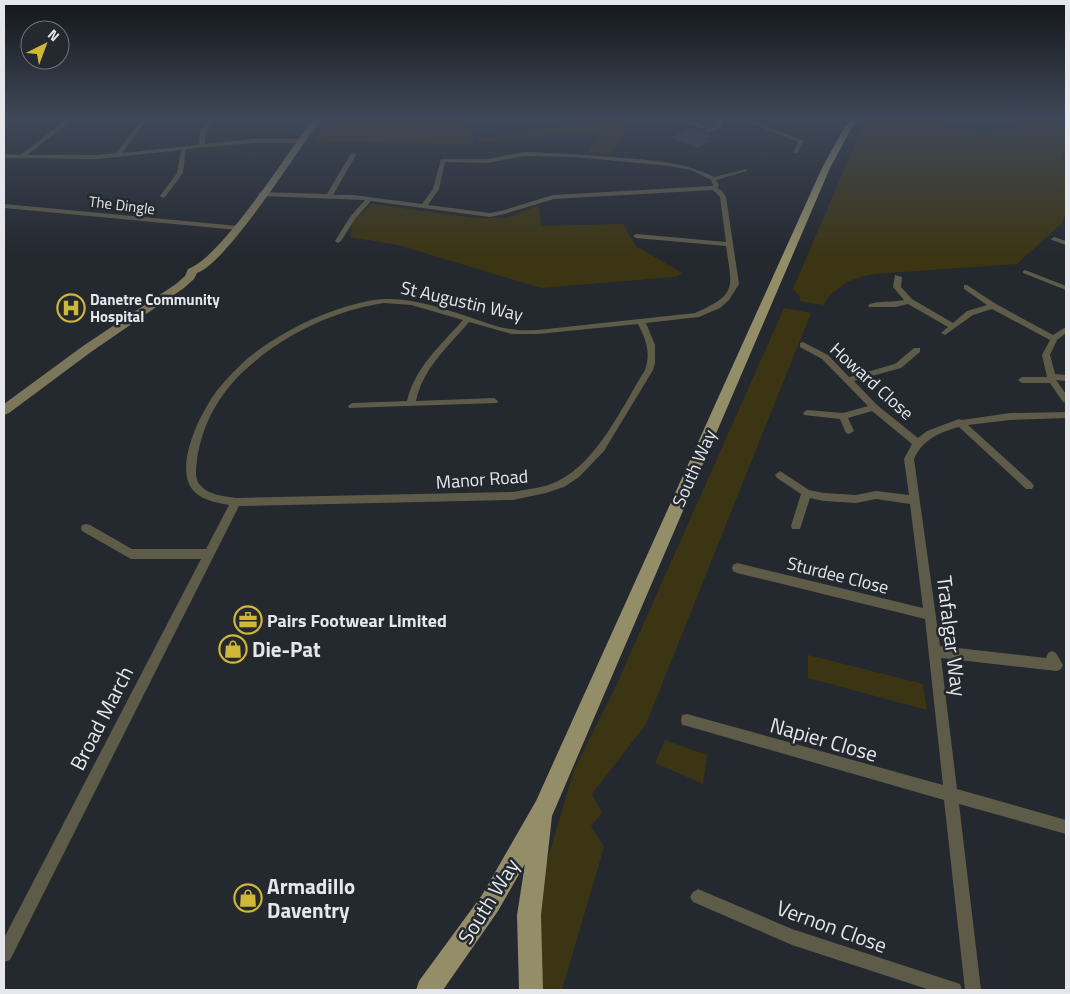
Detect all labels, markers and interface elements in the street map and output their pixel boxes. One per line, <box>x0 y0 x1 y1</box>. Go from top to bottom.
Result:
north arrow <box>20 20 70 70</box>
text: N <box>43 24 65 46</box>
street label: The Dingle <box>88 190 156 220</box>
street label: St Augustin Way <box>398 274 526 328</box>
place label: Danetre Community Hospital <box>90 288 220 328</box>
hospital icon: Danetre Community Hospital <box>56 293 86 323</box>
street label: Howard Close <box>824 336 920 426</box>
street label: South Way <box>665 425 723 511</box>
street label: Manor Road <box>435 462 529 496</box>
street label: Sturdee Close <box>784 549 892 601</box>
street label: Trafalgar Way <box>929 574 975 698</box>
office icon: Pairs Footwear Limited <box>233 605 263 635</box>
place label: Pairs Footwear Limited <box>267 607 447 634</box>
place label: Die-Pat <box>252 633 321 665</box>
shop icon: Die-Pat <box>218 634 248 664</box>
street label: Broad March <box>61 660 141 776</box>
street label: Napier Close <box>766 708 882 770</box>
street label: South Way <box>449 852 527 950</box>
place label: Armadillo Daventry <box>267 870 355 926</box>
shop icon: Armadillo Daventry <box>233 883 263 913</box>
street label: Vernon Close <box>772 891 892 961</box>

